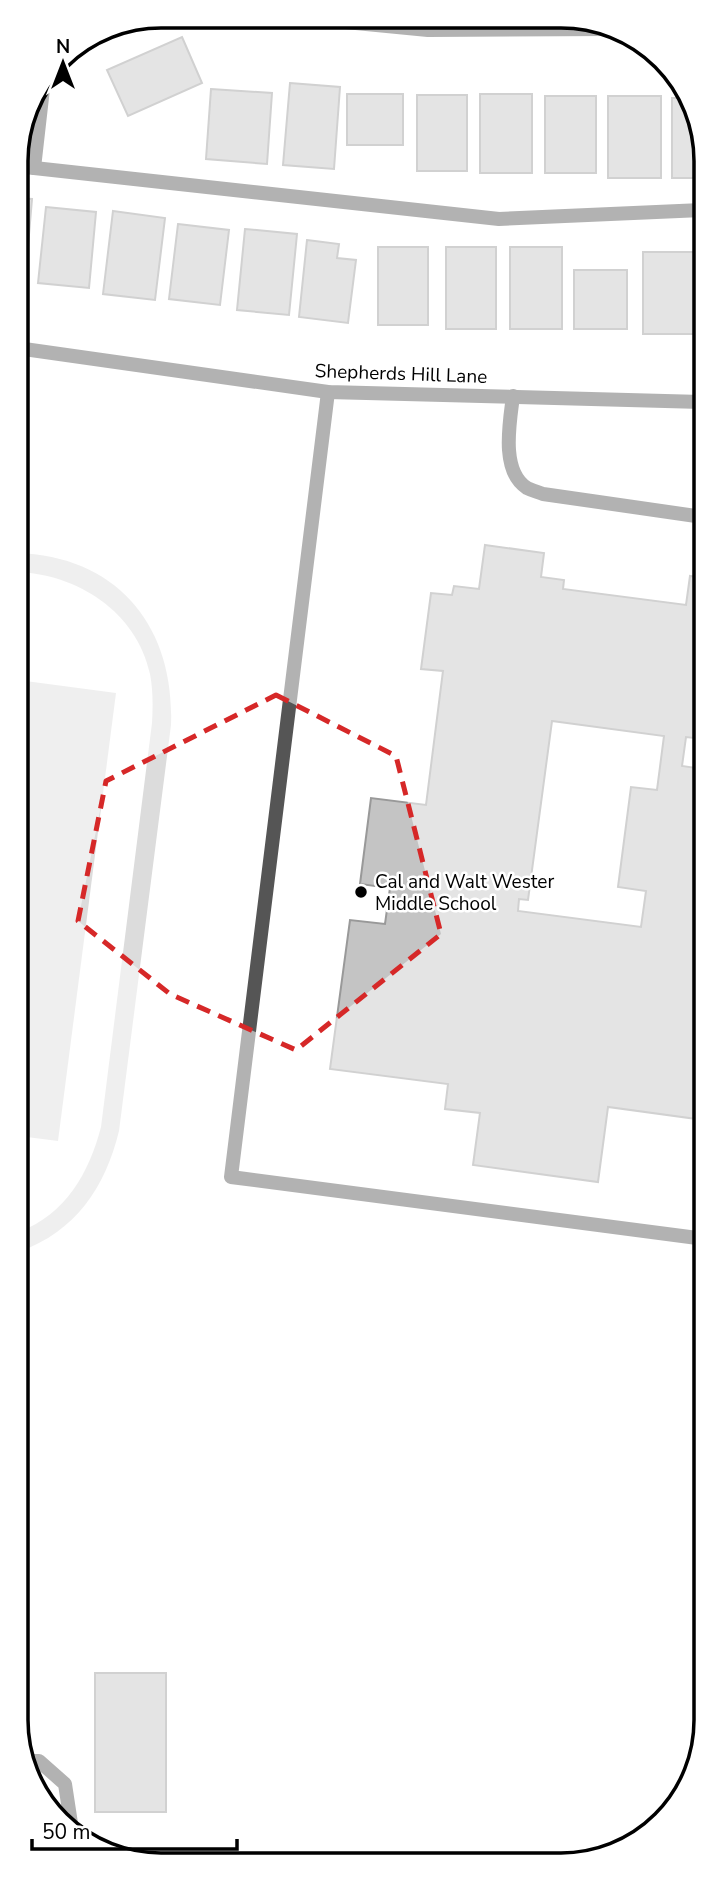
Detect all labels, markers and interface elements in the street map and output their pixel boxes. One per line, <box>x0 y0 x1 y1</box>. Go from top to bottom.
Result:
north arrow <box>28 28 98 98</box>
text: N <box>56 34 70 60</box>
street label: Shepherds Hill Lane <box>314 358 488 390</box>
place label: Cal and Walt Wester Middle School <box>375 869 554 917</box>
marker: Cal and Walt Wester Middle School <box>353 884 369 900</box>
scale bar <box>32 1808 236 1852</box>
text: 50 m <box>42 1818 91 1846</box>

